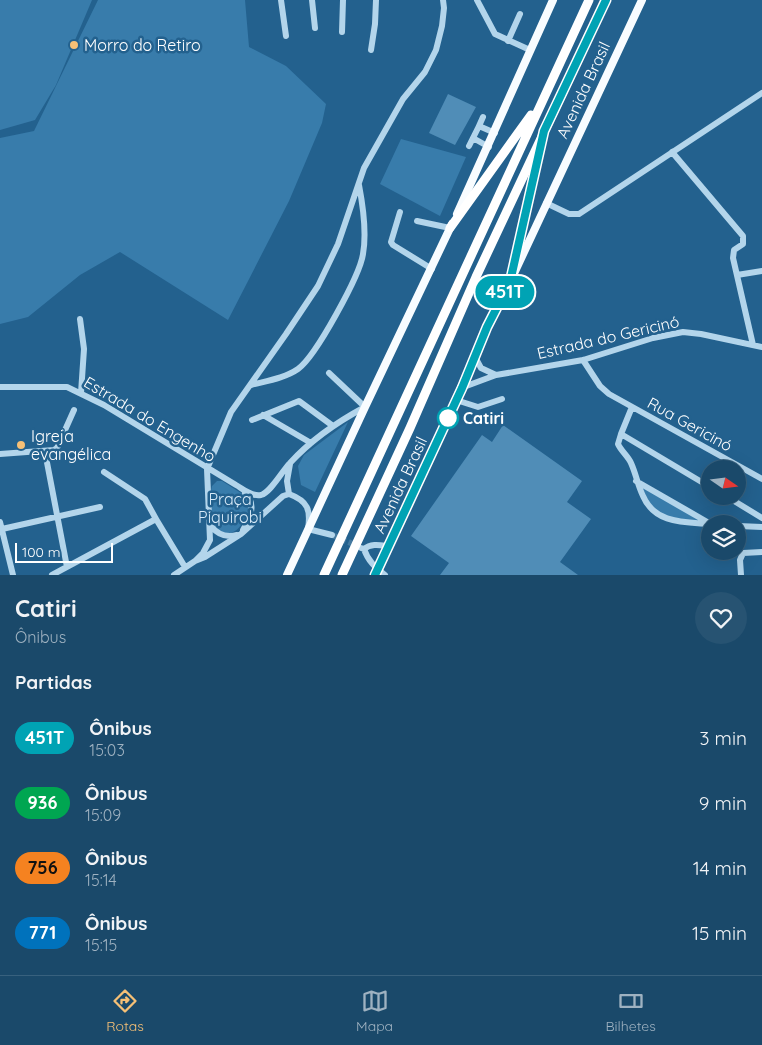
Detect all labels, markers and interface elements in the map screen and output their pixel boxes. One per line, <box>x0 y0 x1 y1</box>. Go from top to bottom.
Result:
place label: Morro do Retiro <box>84 35 201 55</box>
street label: Avenida Brasil <box>552 38 614 142</box>
marker: Morro do Retiro <box>68 39 80 51</box>
line badge: 451T <box>470 276 540 308</box>
text: 451T <box>485 280 525 303</box>
street label: Estrada do Gericinó <box>535 311 681 363</box>
street label: Estrada do Engenho <box>80 372 220 466</box>
street label: Rua Gericinó <box>644 392 736 456</box>
marker: Catiri <box>437 407 459 429</box>
place label: Catiri <box>463 408 504 428</box>
place label: Igreja evangélica <box>31 426 111 464</box>
street label: Avenida Brasil <box>369 433 431 537</box>
marker: Igreja evangélica <box>15 439 27 451</box>
north arrow <box>701 460 746 505</box>
map controls <box>701 460 746 560</box>
park label: Praça Piquirobi <box>198 489 262 527</box>
button: layers <box>701 515 746 560</box>
scale bar <box>15 540 112 563</box>
text: 100 m <box>22 543 60 561</box>
button: heart <box>695 592 747 644</box>
text: Catiri <box>15 593 77 623</box>
text: Ônibus <box>15 627 66 647</box>
text: Partidas <box>15 670 92 694</box>
text: Ônibus <box>89 716 152 740</box>
text: 451T <box>25 726 64 749</box>
text: 3 min <box>699 726 747 750</box>
text: 15:03 <box>89 740 125 760</box>
text: Ônibus <box>85 781 147 805</box>
text: 936 <box>28 791 57 814</box>
text: 9 min <box>699 791 747 815</box>
text: 15:09 <box>85 805 121 825</box>
text: Ônibus <box>85 846 147 870</box>
text: 756 <box>27 856 58 879</box>
text: 14 min <box>693 856 747 880</box>
text: 15:14 <box>85 870 117 890</box>
text: Ônibus <box>85 911 147 935</box>
text: 771 <box>29 921 56 944</box>
text: 15 min <box>692 921 747 945</box>
text: 15:15 <box>85 935 117 955</box>
tab: Rotas <box>106 987 144 1035</box>
tab: Mapa <box>356 987 393 1035</box>
tab: Bilhetes <box>605 987 656 1035</box>

